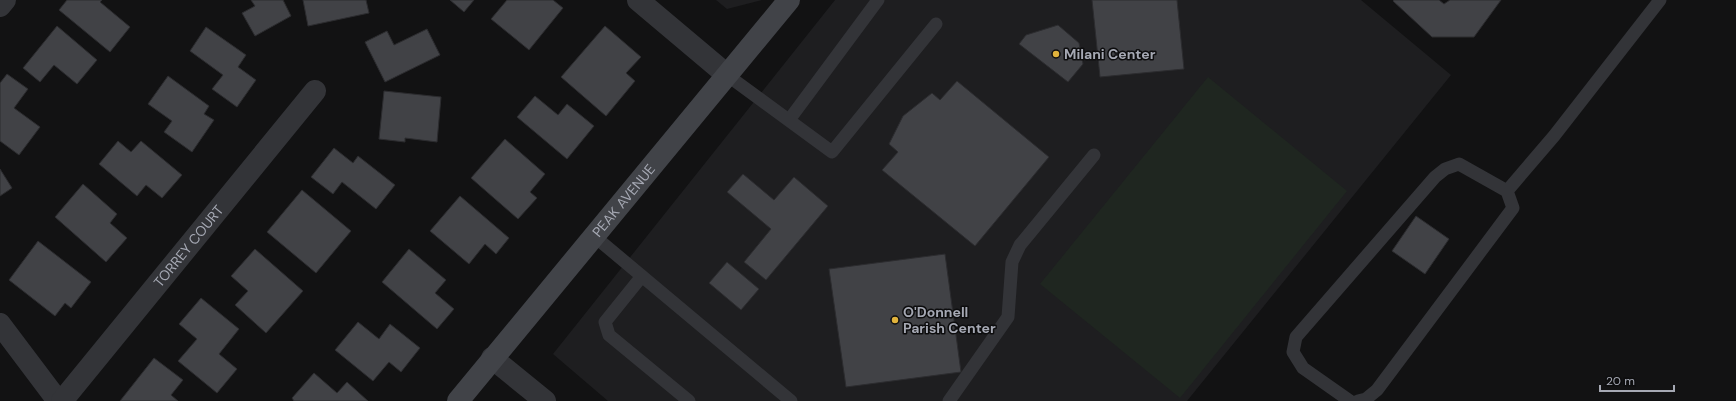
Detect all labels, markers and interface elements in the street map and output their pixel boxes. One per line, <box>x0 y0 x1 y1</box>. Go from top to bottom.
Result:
place label: Milani Center <box>1064 45 1156 63</box>
marker: Milani Center <box>1051 49 1061 59</box>
street label: PEAK AVENUE <box>588 160 659 241</box>
street label: TORREY COURT <box>150 201 227 291</box>
place label: O'Donnell Parish Center <box>903 303 996 337</box>
marker: O'Donnell Parish Center <box>890 315 900 325</box>
scale bar <box>1600 367 1674 393</box>
text: 20 m <box>1606 373 1635 389</box>

